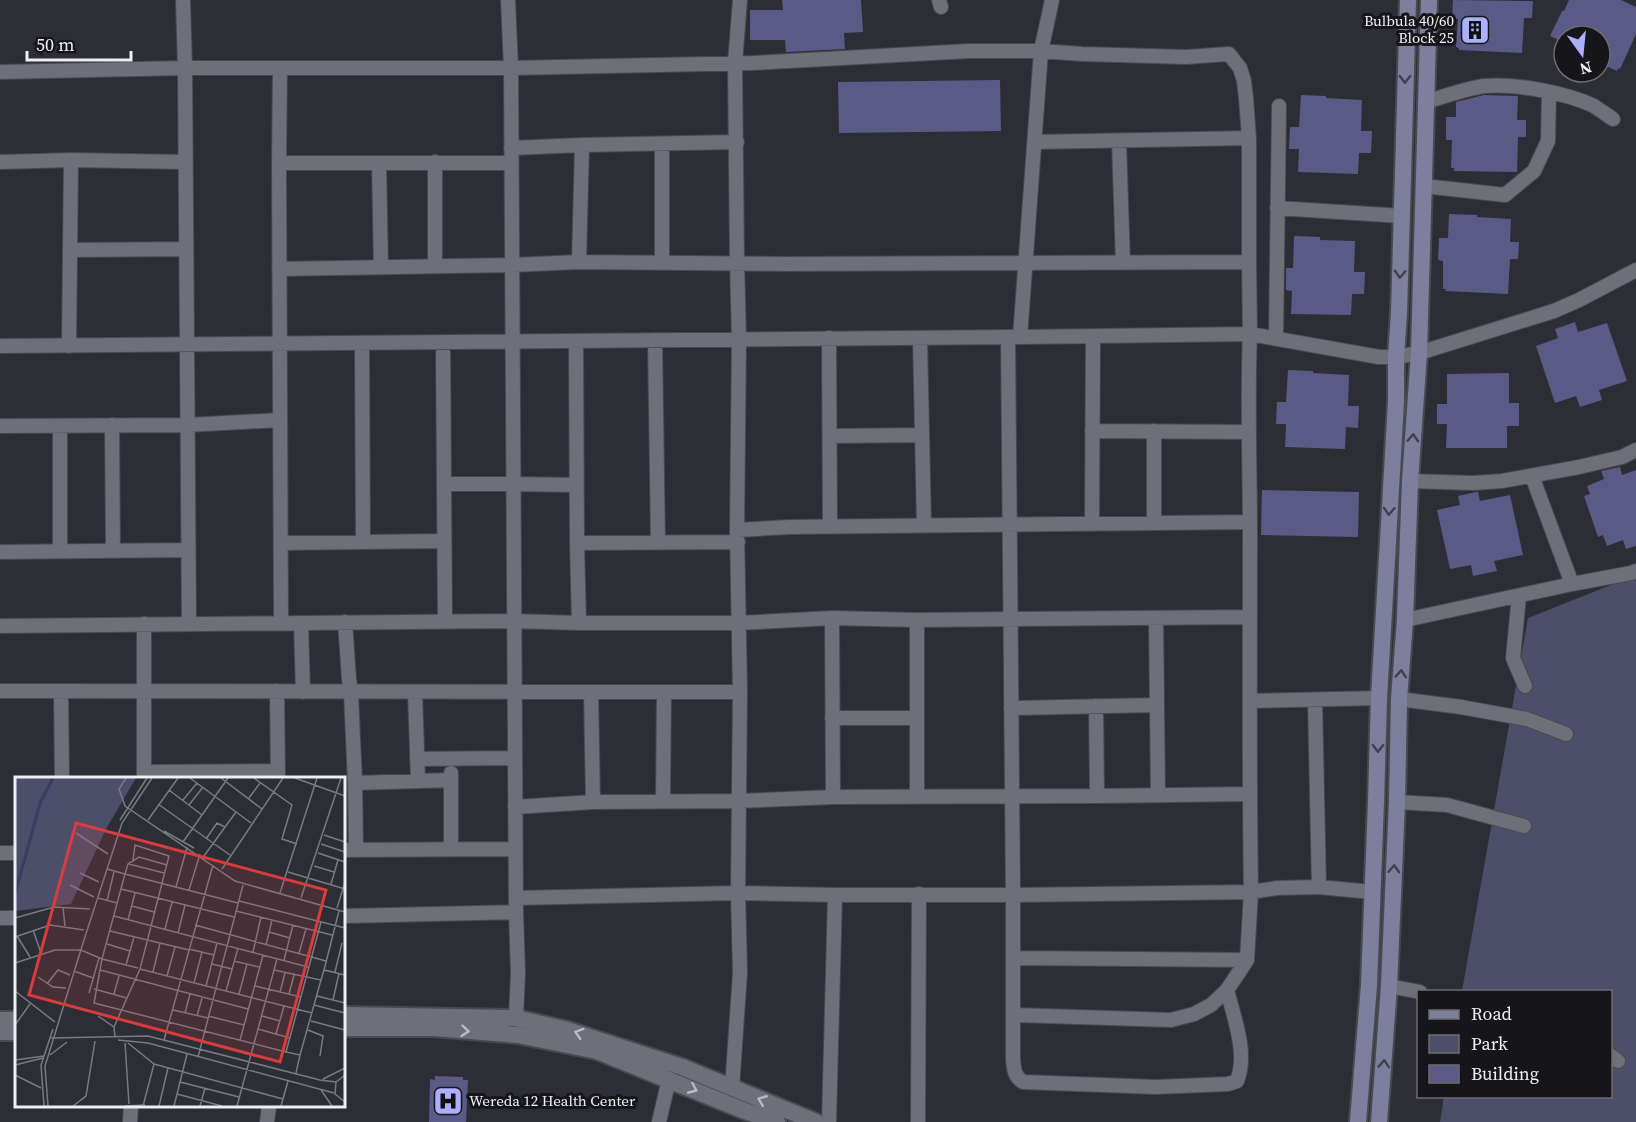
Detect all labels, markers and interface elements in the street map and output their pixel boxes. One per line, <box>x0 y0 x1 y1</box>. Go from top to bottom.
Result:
place label: Bulbula 40/60 Block 25 <box>1364 10 1454 48</box>
building icon: Bulbula 40/60 Block 25 <box>1459 14 1491 46</box>
scale bar <box>27 24 130 62</box>
north arrow <box>1552 24 1612 84</box>
text: 50 m <box>36 32 74 57</box>
text: N <box>1577 56 1594 81</box>
one-way arrow <box>1399 75 1412 84</box>
one-way arrow <box>1394 270 1407 279</box>
one-way arrow <box>1407 433 1420 442</box>
one-way arrow <box>1383 507 1396 516</box>
one-way arrow <box>1394 670 1407 679</box>
one-way arrow <box>1371 743 1384 752</box>
inset map <box>15 777 345 1107</box>
one-way arrow <box>1387 864 1400 873</box>
legend <box>1417 990 1612 1098</box>
text: Road <box>1471 1001 1512 1026</box>
one-way arrow <box>460 1024 469 1037</box>
one-way arrow <box>574 1028 585 1040</box>
text: Park <box>1471 1031 1508 1056</box>
one-way arrow <box>1378 1059 1391 1068</box>
text: Building <box>1471 1061 1539 1086</box>
one-way arrow <box>687 1082 698 1094</box>
hospital icon: Wereda 12 Health Center <box>432 1085 464 1117</box>
place label: Wereda 12 Health Center <box>469 1090 636 1111</box>
one-way arrow <box>757 1095 768 1107</box>

